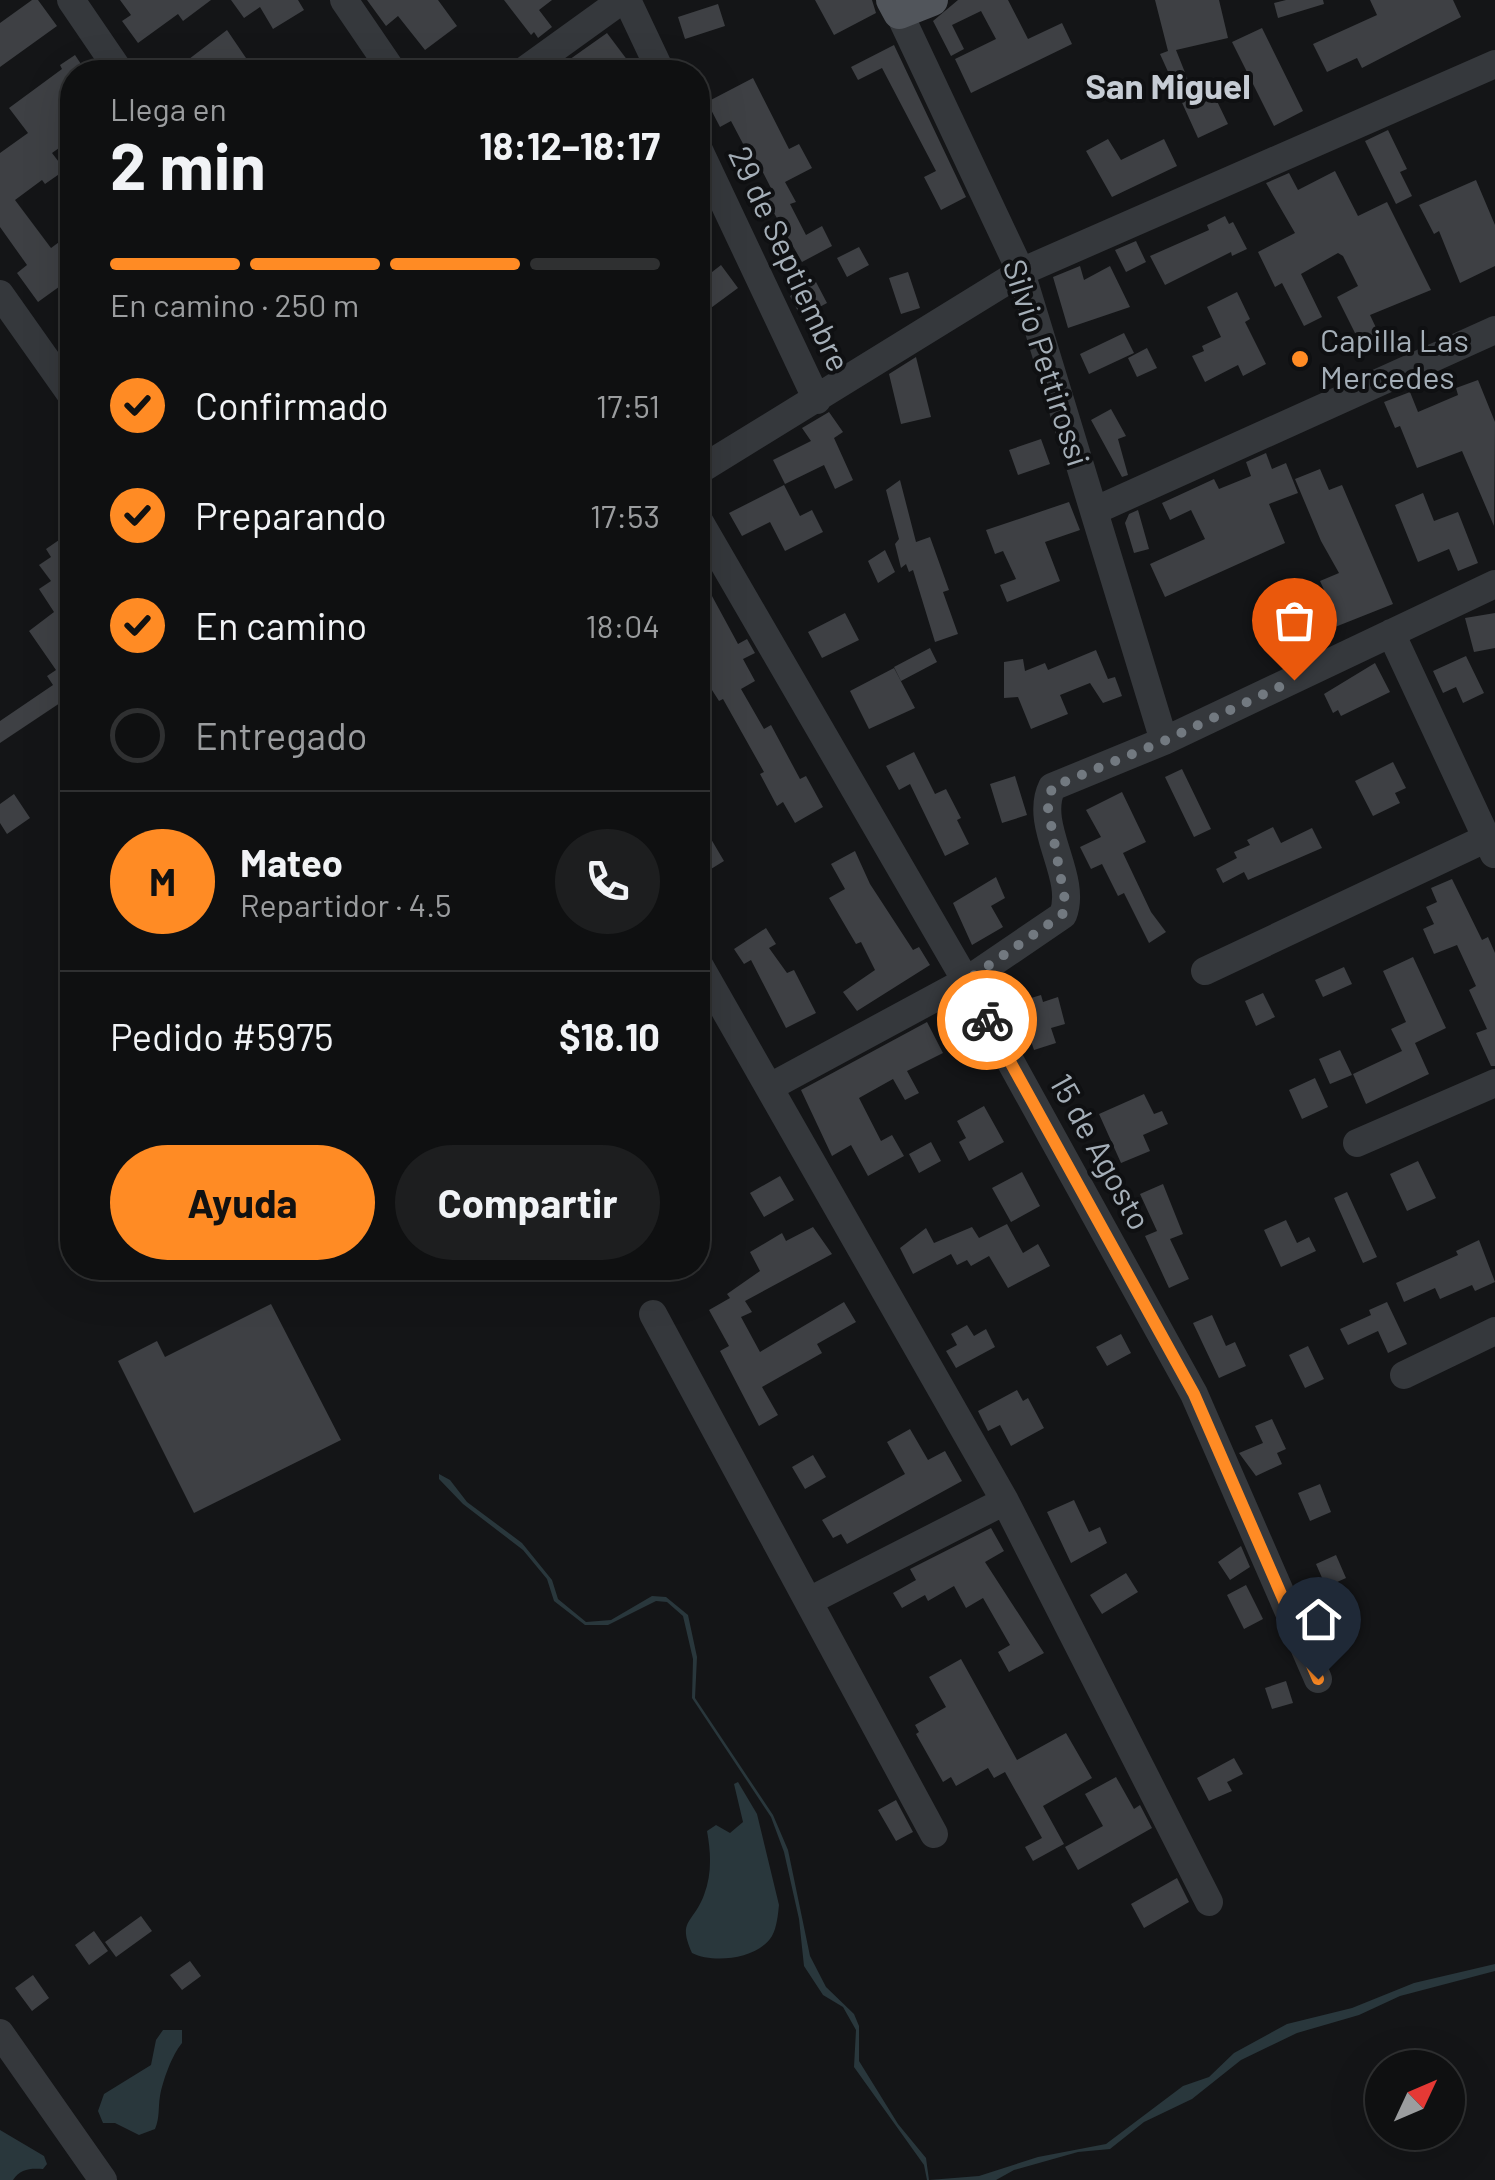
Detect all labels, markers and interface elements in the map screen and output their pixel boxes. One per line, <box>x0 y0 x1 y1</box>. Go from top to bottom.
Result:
district label: San Miguel <box>1085 64 1251 106</box>
text: Llega en <box>110 89 227 127</box>
text: 18:12–18:17 <box>479 122 660 168</box>
text: 2 min <box>110 125 266 203</box>
street label: 29 de Septiembre <box>722 140 860 377</box>
street label: Silvio Pettirossi <box>997 254 1099 471</box>
text: En camino · 250 m <box>110 285 359 323</box>
place label: Capilla Las Mercedes <box>1320 320 1469 395</box>
marker: Capilla Las Mercedes <box>1289 348 1311 370</box>
icon: check <box>110 378 165 433</box>
text: Confirmado <box>195 382 389 428</box>
text: 17:51 <box>596 386 660 424</box>
icon: check <box>110 488 165 543</box>
text: Preparando <box>195 492 387 538</box>
text: 17:53 <box>590 496 660 534</box>
pin <box>1252 578 1337 681</box>
icon: bag <box>1267 593 1322 648</box>
icon: check <box>110 598 165 653</box>
text: En camino <box>195 602 367 648</box>
text: 18:04 <box>586 606 660 644</box>
text: Entregado <box>195 712 367 758</box>
button: phone <box>555 829 660 934</box>
text: Mateo <box>240 839 343 885</box>
text: M <box>149 858 176 904</box>
text: Repartidor · 4.5 <box>240 885 452 923</box>
courier <box>937 970 1037 1070</box>
icon: bike <box>960 993 1015 1048</box>
text: Pedido #5975 <box>110 1013 333 1059</box>
text: $18.10 <box>559 1013 660 1059</box>
street label: 15 de Agosto <box>1043 1066 1160 1236</box>
button: Ayuda <box>110 1145 375 1260</box>
button: Compartir <box>395 1145 660 1260</box>
pin <box>1276 1577 1361 1680</box>
icon: home <box>1291 1592 1346 1647</box>
north arrow <box>1365 2050 1465 2150</box>
map controls <box>1365 2050 1465 2150</box>

